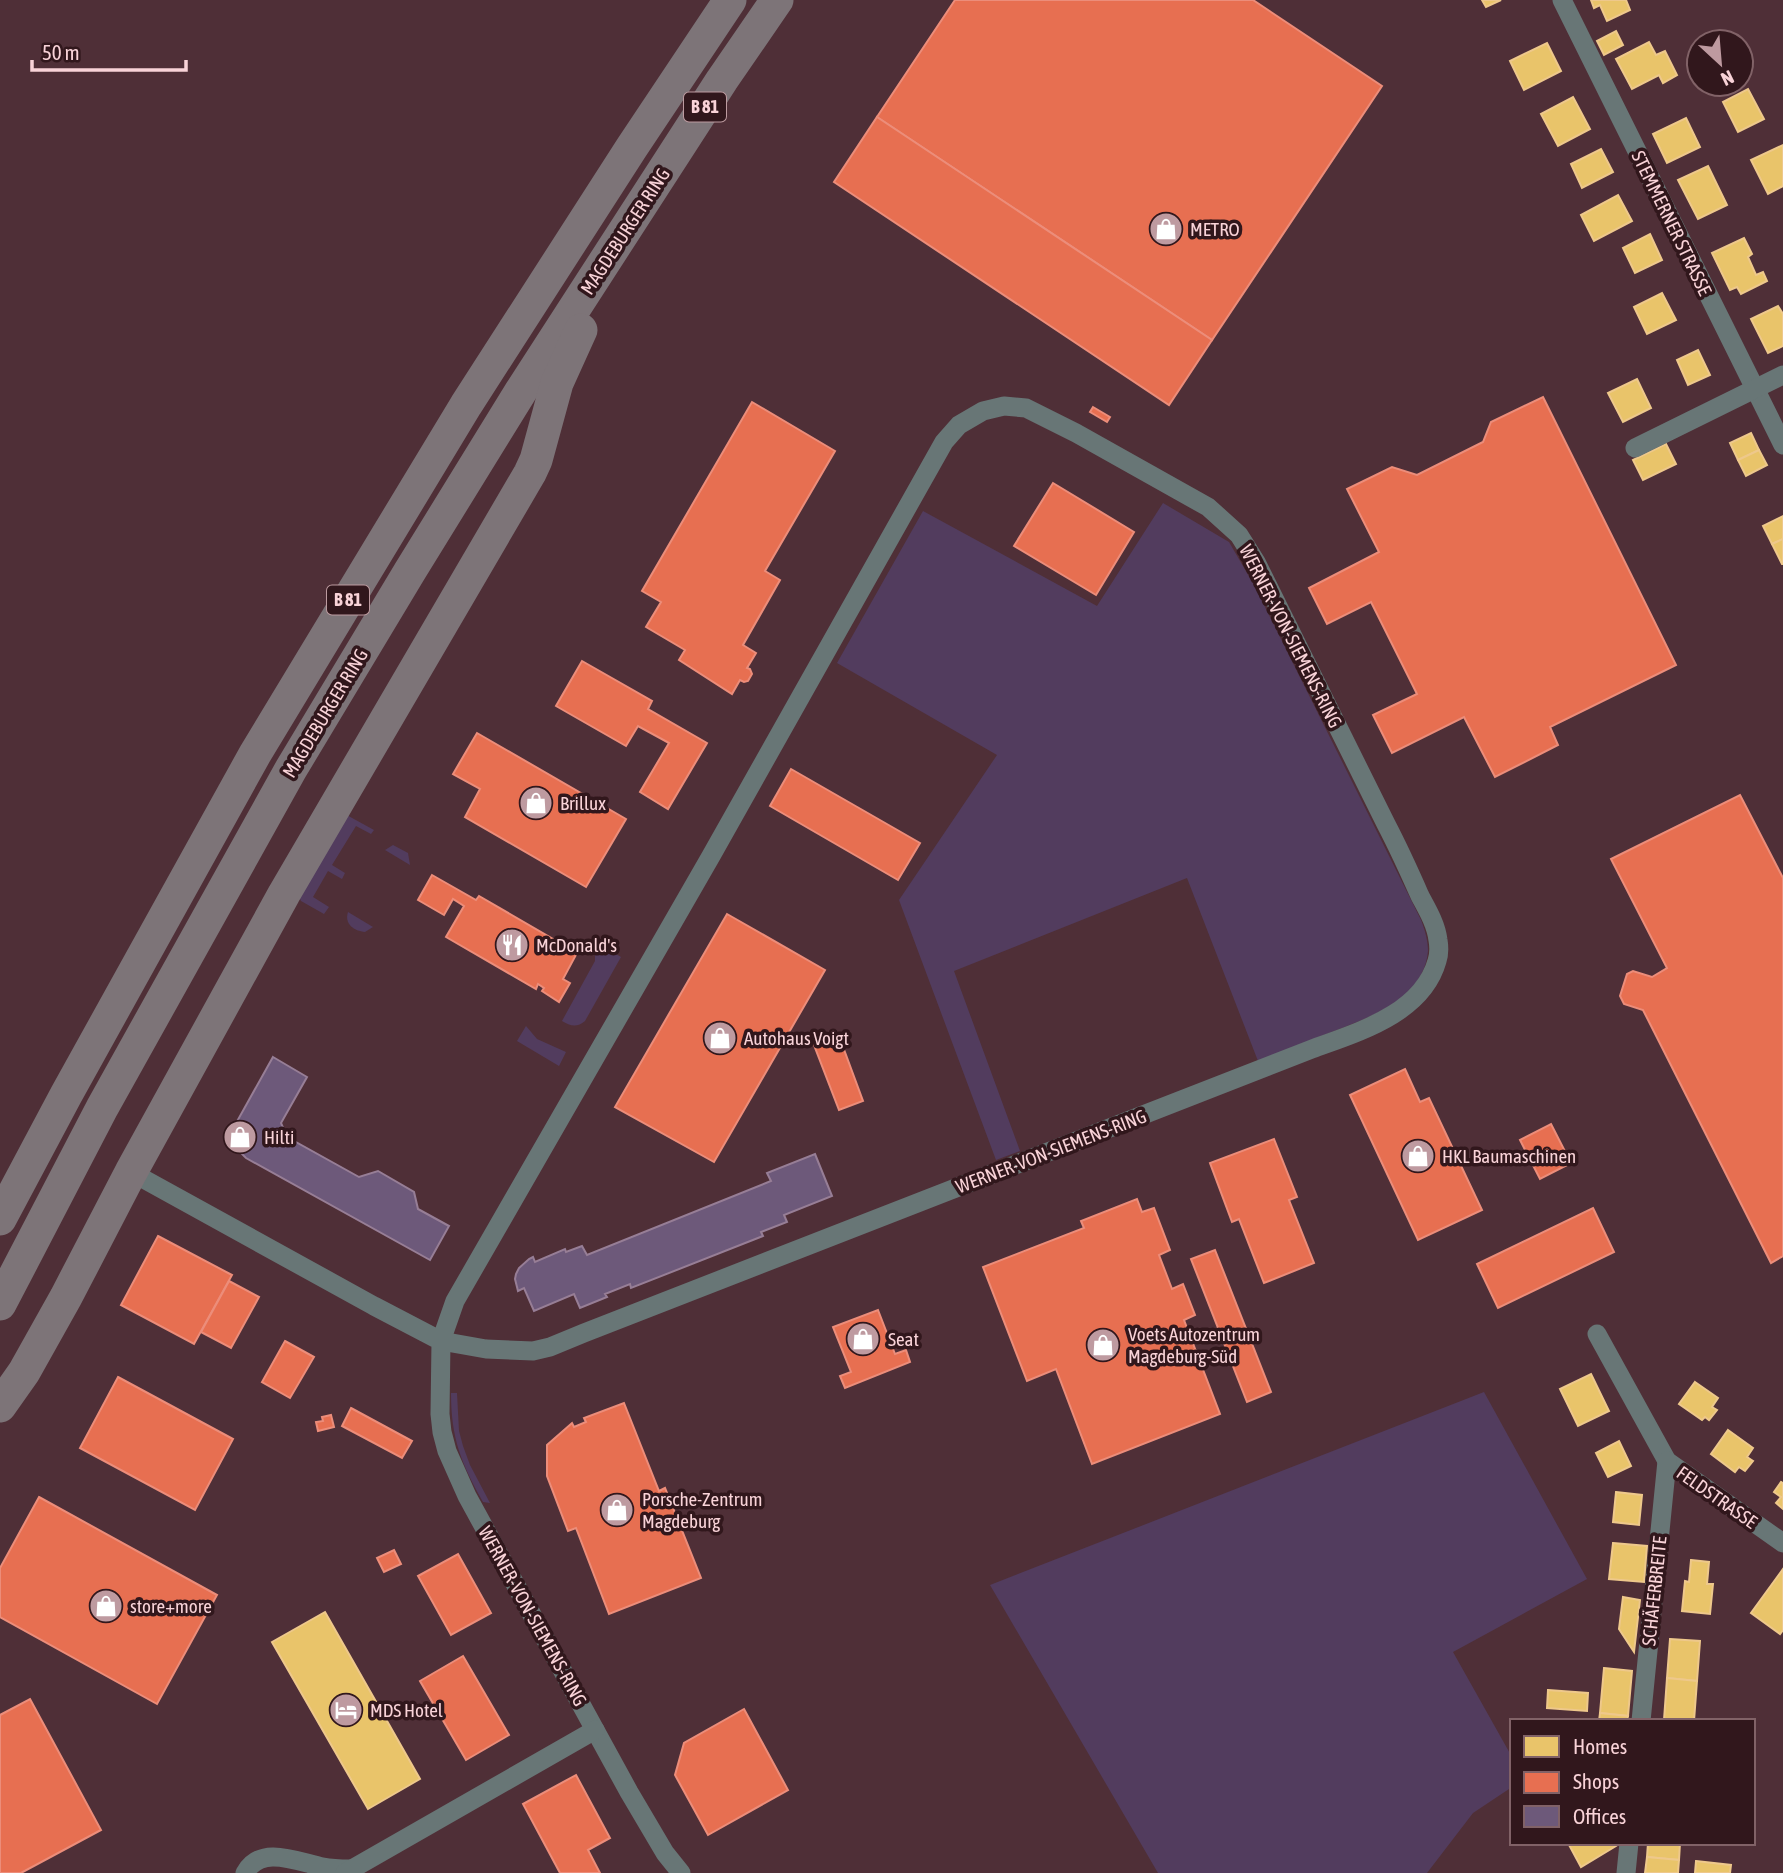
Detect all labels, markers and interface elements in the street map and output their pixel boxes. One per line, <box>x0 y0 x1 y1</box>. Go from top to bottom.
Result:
scale bar <box>32 28 186 72</box>
north arrow <box>1685 28 1755 98</box>
text: 50 m <box>42 40 80 64</box>
text: N <box>1718 66 1737 91</box>
road number: B 81 <box>684 92 726 122</box>
street label: STEMMERNER STRASSE <box>1627 147 1717 299</box>
street label: MAGDEBURGER RING <box>576 164 674 298</box>
shop icon: METRO <box>1147 210 1185 248</box>
place label: METRO <box>1190 218 1240 240</box>
street label: WERNER-VON-SIEMENS-RING <box>1235 541 1347 731</box>
road number: B 81 <box>327 586 369 614</box>
street label: MAGDEBURGER RING <box>278 645 372 781</box>
shop icon: Brillux <box>517 784 555 822</box>
place label: Brillux <box>560 792 606 814</box>
restaurant icon: McDonald's <box>493 926 531 964</box>
place label: McDonald's <box>536 934 617 956</box>
shop icon: Autohaus Voigt <box>701 1019 739 1057</box>
place label: Autohaus Voigt <box>744 1027 849 1049</box>
street label: WERNER-VON-SIEMENS-RING <box>953 1104 1149 1198</box>
shop icon: Hilti <box>221 1118 259 1156</box>
place label: Hilti <box>264 1126 294 1148</box>
shop icon: HKL Baumaschinen <box>1399 1137 1437 1175</box>
place label: HKL Baumaschinen <box>1442 1145 1576 1167</box>
shop icon: Seat <box>844 1320 882 1358</box>
place label: Voets Autozentrum Magdeburg-Süd <box>1128 1323 1260 1367</box>
shop icon: Voets Autozentrum Magdeburg-Süd <box>1084 1326 1122 1364</box>
place label: Seat <box>888 1328 919 1350</box>
street label: FELDSTRASSE <box>1673 1461 1761 1533</box>
place label: Porsche-Zentrum Magdeburg <box>642 1488 762 1532</box>
shop icon: Porsche-Zentrum Magdeburg <box>598 1491 636 1529</box>
street label: WERNER-VON-SIEMENS-RING <box>474 1522 592 1710</box>
street label: SCHÄFERBREITE <box>1637 1535 1671 1647</box>
shop icon: store+more <box>87 1587 125 1625</box>
place label: store+more <box>130 1595 212 1617</box>
hotel icon: MDS Hotel <box>327 1691 365 1729</box>
place label: MDS Hotel <box>370 1699 443 1721</box>
legend <box>1510 1719 1755 1845</box>
text: Homes <box>1573 1734 1627 1758</box>
text: Shops <box>1573 1769 1619 1793</box>
text: Offices <box>1573 1804 1626 1828</box>

